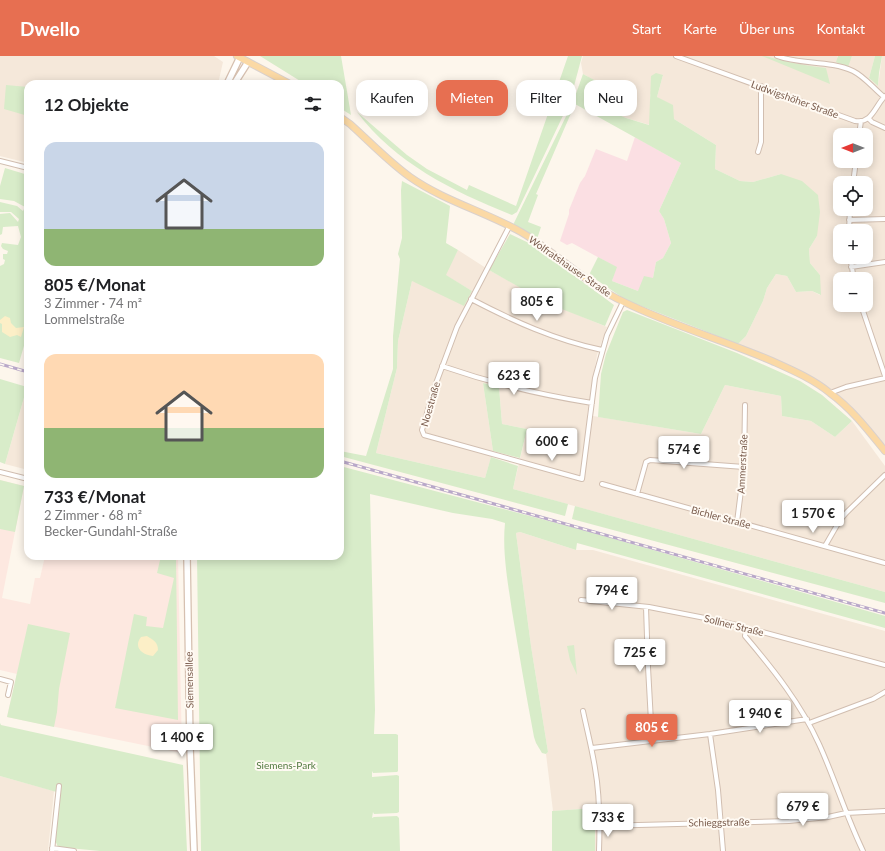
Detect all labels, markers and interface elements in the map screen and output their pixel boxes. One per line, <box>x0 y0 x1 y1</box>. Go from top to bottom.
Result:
text: Dwello <box>20 17 80 40</box>
text: Start <box>632 20 661 37</box>
text: Karte <box>683 20 717 37</box>
text: Über uns <box>739 20 794 37</box>
text: Kontakt <box>816 20 865 37</box>
street label: Ludwigshöher Straße <box>750 78 840 120</box>
chip: Kaufen <box>356 80 428 116</box>
chip: Mieten <box>436 80 508 116</box>
chip: Filter <box>516 80 576 116</box>
chip: Neu <box>584 80 637 116</box>
icon: filters <box>302 93 324 115</box>
text: 12 Objekte <box>44 94 129 115</box>
north arrow <box>833 128 873 168</box>
map controls <box>833 128 873 312</box>
icon: home <box>148 168 220 240</box>
button: locate <box>833 176 873 216</box>
button: + <box>833 224 873 264</box>
street label: Wolfratshauser Straße <box>526 233 614 299</box>
button: − <box>833 272 873 312</box>
text: 805 €/Monat <box>44 274 145 295</box>
pin: 805 € <box>509 288 565 322</box>
text: 805 € <box>520 293 554 309</box>
text: 3 Zimmer · 74 m² <box>44 295 142 311</box>
text: Lommelstraße <box>44 311 125 327</box>
pin: 623 € <box>486 362 542 396</box>
text: 623 € <box>497 367 531 383</box>
icon: home <box>148 380 220 452</box>
street label: Noestraße <box>418 380 442 428</box>
pin: 600 € <box>524 428 580 462</box>
text: 600 € <box>535 433 569 449</box>
street label: Ammerstraße <box>734 434 750 494</box>
pin: 574 € <box>656 436 712 470</box>
text: 574 € <box>667 441 701 457</box>
text: 733 €/Monat <box>44 486 145 507</box>
pin: 1 570 € <box>776 500 850 534</box>
street label: Bichler Straße <box>690 503 752 531</box>
text: 1 570 € <box>791 505 835 521</box>
text: 2 Zimmer · 68 m² <box>44 507 142 523</box>
text: Becker-Gundahl-Straße <box>44 523 177 539</box>
pin: 794 € <box>584 577 640 611</box>
text: 794 € <box>595 582 629 598</box>
street label: Sollner Straße <box>703 612 765 638</box>
pin: 725 € <box>612 639 668 673</box>
text: 725 € <box>623 644 657 660</box>
street label: Siemensallee <box>183 652 195 708</box>
pin: 1 940 € <box>723 700 797 734</box>
text: 1 940 € <box>738 705 782 721</box>
pin: 805 € <box>624 714 680 748</box>
text: 805 € <box>635 719 669 735</box>
pin: 1 400 € <box>145 724 219 758</box>
text: 1 400 € <box>160 729 204 745</box>
park label: Siemens-Park <box>256 759 317 771</box>
pin: 679 € <box>775 793 831 827</box>
text: 679 € <box>786 798 820 814</box>
pin: 733 € <box>580 804 636 838</box>
text: 733 € <box>591 809 625 825</box>
street label: Schieggstraße <box>688 815 750 829</box>

